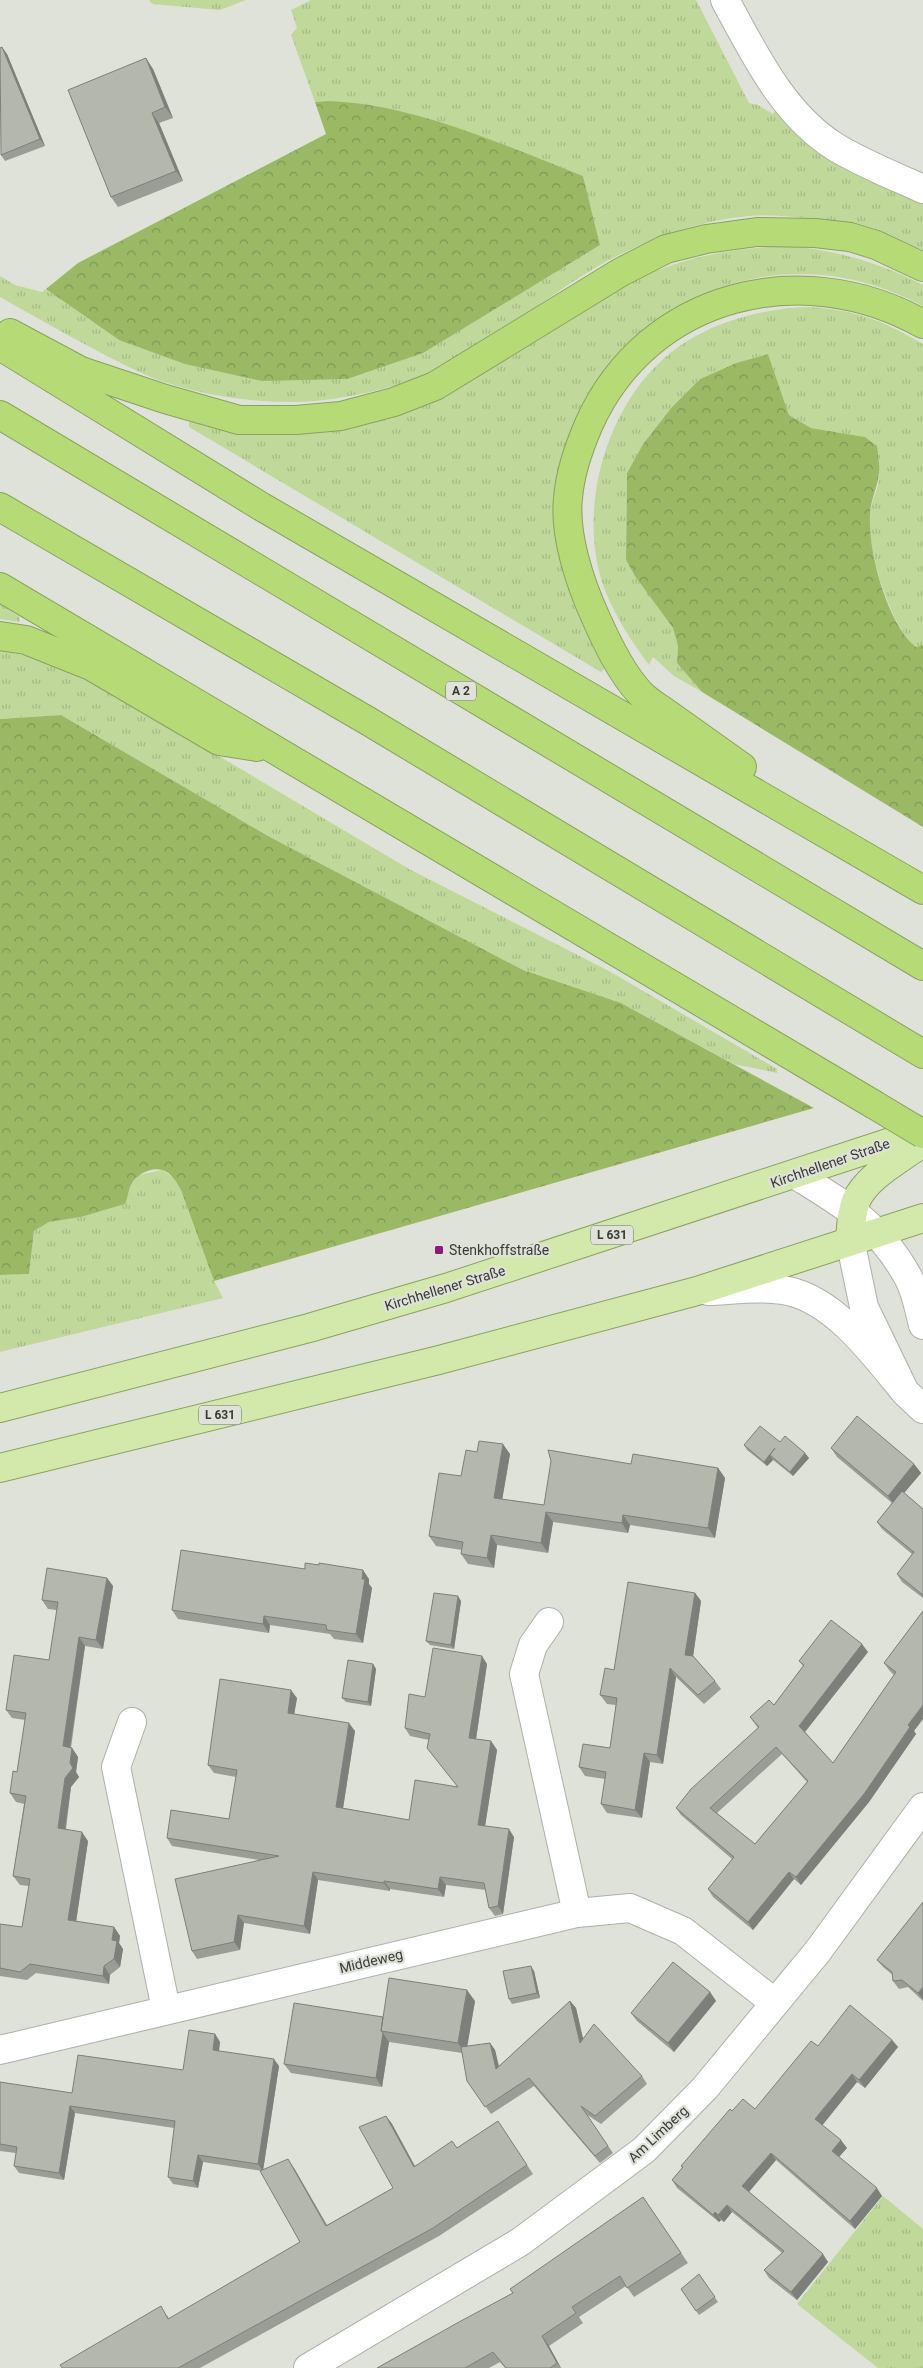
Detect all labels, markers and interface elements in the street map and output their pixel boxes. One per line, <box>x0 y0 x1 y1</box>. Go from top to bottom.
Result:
road number: A 2 <box>446 681 476 700</box>
street label: Kirchhellener Straße <box>768 1135 892 1191</box>
road number: L 631 <box>591 1226 633 1244</box>
place label: Stenkhoffstraße <box>449 1242 549 1258</box>
marker: Stenkhoffstraße <box>433 1244 445 1256</box>
street label: Kirchhellener Straße <box>383 1262 507 1314</box>
road number: L 631 <box>199 1406 241 1424</box>
street label: Middeweg <box>338 1946 404 1976</box>
street label: Am Limberg <box>625 2102 691 2166</box>

